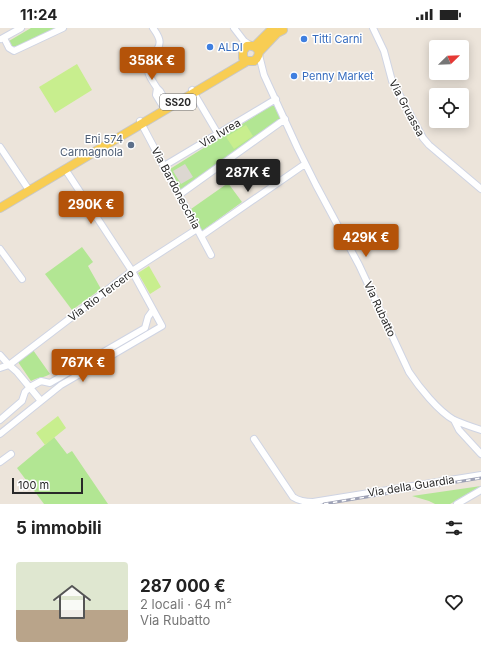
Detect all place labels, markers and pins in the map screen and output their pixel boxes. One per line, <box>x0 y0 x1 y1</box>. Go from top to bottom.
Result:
place label: Titti Carni <box>312 32 362 46</box>
marker: Titti Carni <box>299 34 309 44</box>
place label: ALDI <box>218 40 243 54</box>
marker: ALDI <box>205 42 215 52</box>
pin: 358K € <box>119 47 185 81</box>
place label: Penny Market <box>302 69 374 83</box>
marker: Penny Market <box>289 71 299 81</box>
place label: Eni 574 Carmagnola <box>60 132 123 159</box>
marker: Eni 574 Carmagnola <box>126 140 136 150</box>
pin: 287K € <box>215 159 281 193</box>
pin: 290K € <box>58 191 124 225</box>
pin: 429K € <box>333 224 399 258</box>
pin: 767K € <box>50 349 116 383</box>

